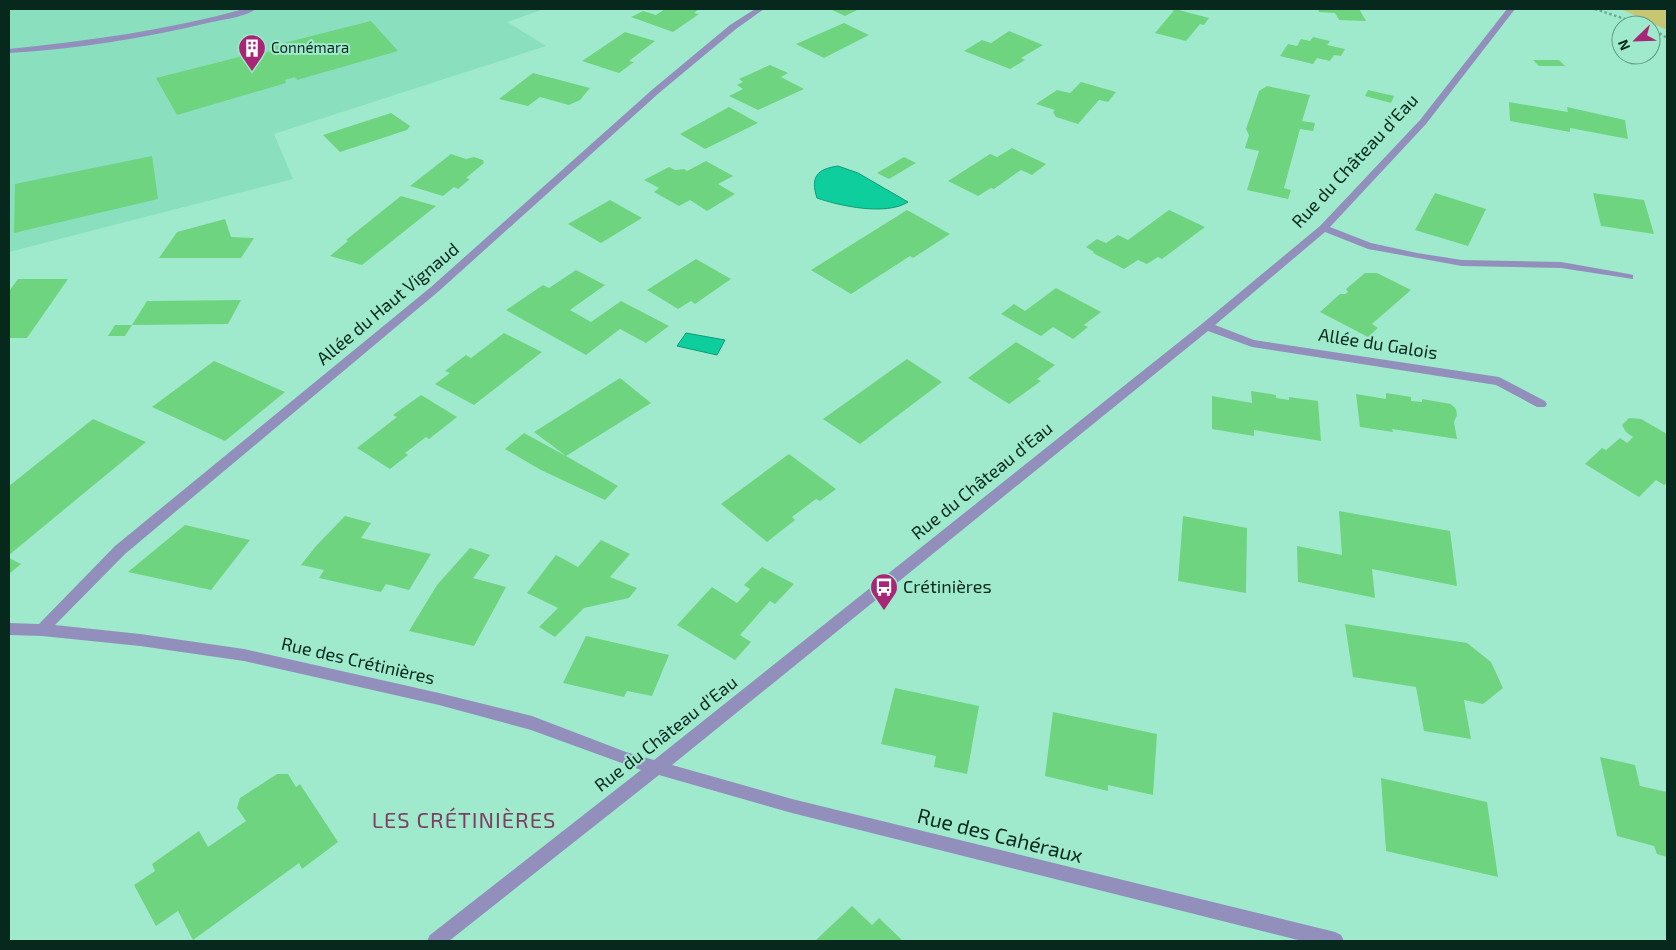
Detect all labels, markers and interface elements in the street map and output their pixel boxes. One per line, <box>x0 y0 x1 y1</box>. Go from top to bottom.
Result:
north arrow <box>1611 15 1661 65</box>
building icon: Connémara <box>237 33 267 72</box>
text: N <box>1614 37 1633 53</box>
place label: Connémara <box>271 38 349 56</box>
street label: Rue du Château d'Eau <box>1286 89 1422 232</box>
street label: Allée du Haut Vignaud <box>312 237 463 369</box>
street label: Allée du Galois <box>1317 323 1439 363</box>
street label: Rue du Château d'Eau <box>906 417 1056 544</box>
bus stop icon: Crétinières <box>869 572 899 611</box>
place label: Crétinières <box>903 575 992 597</box>
street label: Rue des Crétinières <box>279 632 437 688</box>
street label: Rue du Château d'Eau <box>590 671 741 796</box>
street label: Rue des Cahéraux <box>915 802 1086 867</box>
district label: LES CRÉTINIÈRES <box>372 806 556 832</box>

